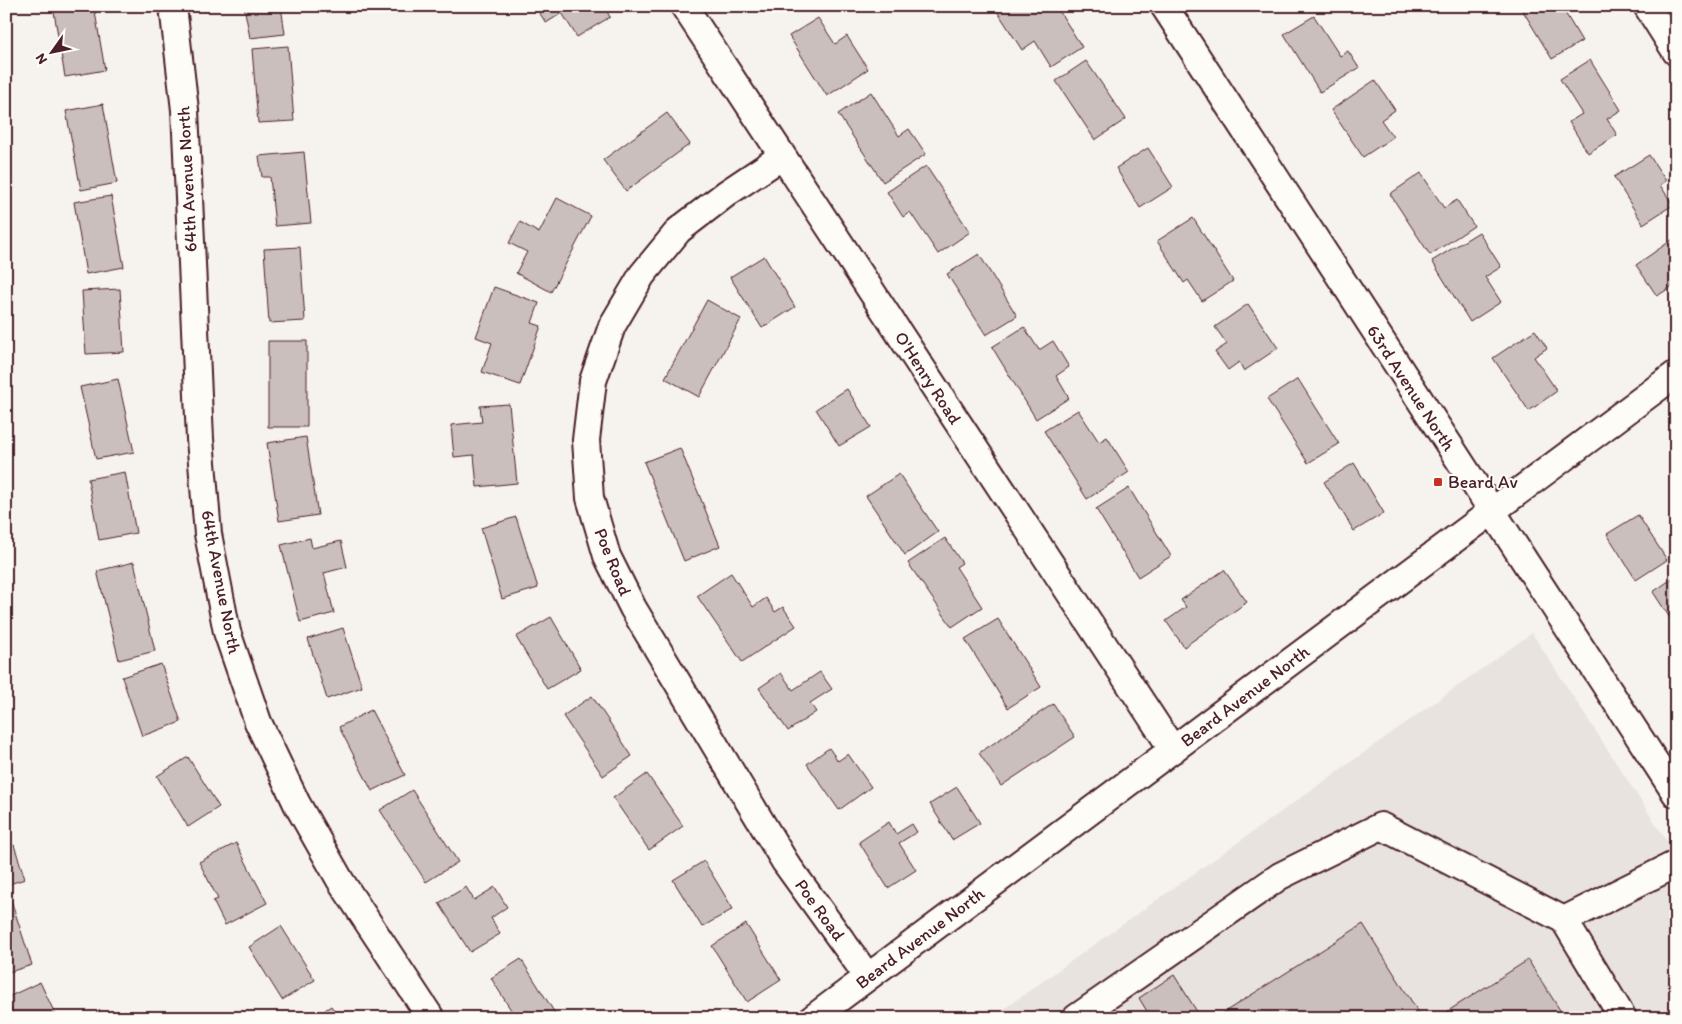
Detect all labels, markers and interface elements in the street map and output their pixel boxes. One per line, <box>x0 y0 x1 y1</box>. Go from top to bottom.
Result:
north arrow <box>28 28 78 78</box>
text: N <box>32 50 51 67</box>
street label: 64th Avenue North <box>172 105 202 253</box>
street label: 63rd Avenue North <box>1362 321 1460 455</box>
street label: O'Henry Road <box>890 327 966 429</box>
place label: Beard Av <box>1448 471 1518 493</box>
marker: Beard Av <box>1432 476 1444 488</box>
street label: 64th Avenue North <box>196 508 246 656</box>
street label: Poe Road <box>589 525 637 599</box>
street label: Beard Avenue North <box>1176 640 1314 752</box>
street label: Poe Road <box>790 875 850 945</box>
street label: Beard Avenue North <box>851 882 989 994</box>

